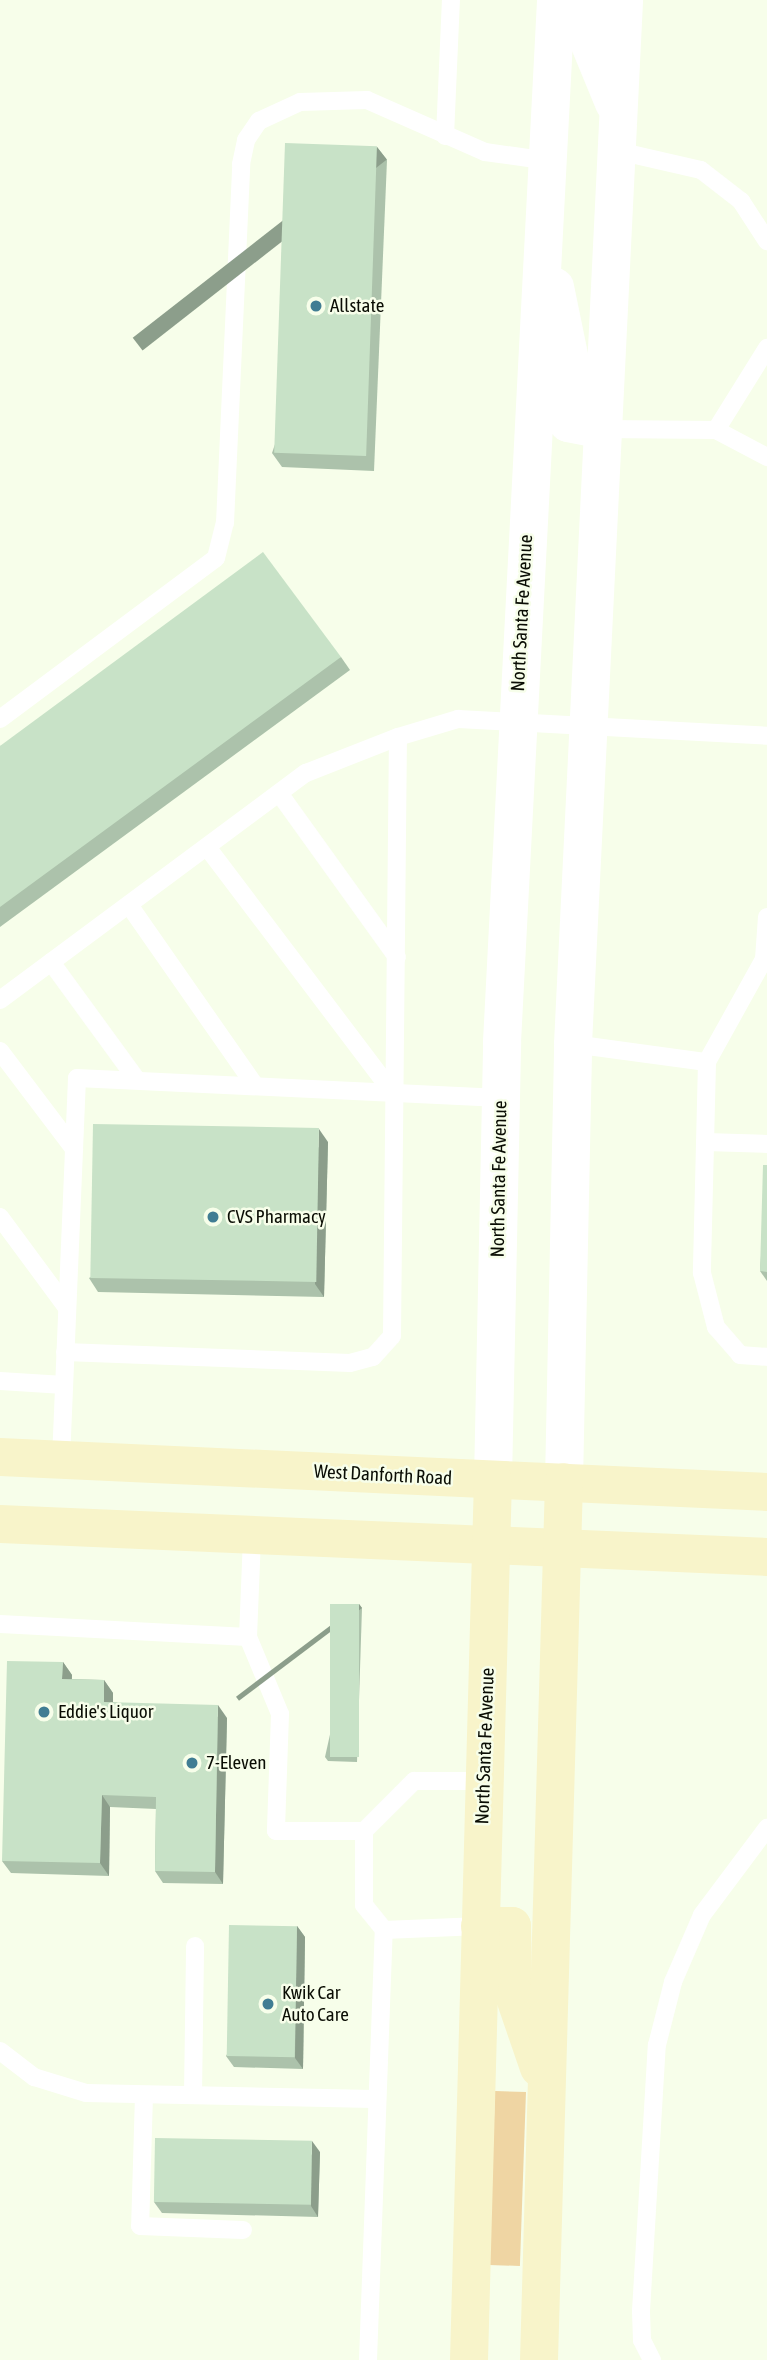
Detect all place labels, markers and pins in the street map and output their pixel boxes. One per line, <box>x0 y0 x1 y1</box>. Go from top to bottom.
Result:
place label: Allstate <box>330 295 384 317</box>
marker: Allstate <box>308 298 324 314</box>
place label: CVS Pharmacy <box>227 1206 326 1228</box>
marker: CVS Pharmacy <box>205 1209 221 1225</box>
place label: Eddie's Liquor <box>58 1701 153 1723</box>
marker: Eddie's Liquor <box>36 1704 52 1720</box>
place label: 7-Eleven <box>206 1752 267 1774</box>
marker: 7-Eleven <box>184 1755 200 1771</box>
place label: Kwik Car Auto Care <box>282 1982 349 2026</box>
marker: Kwik Car Auto Care <box>260 1996 276 2012</box>

